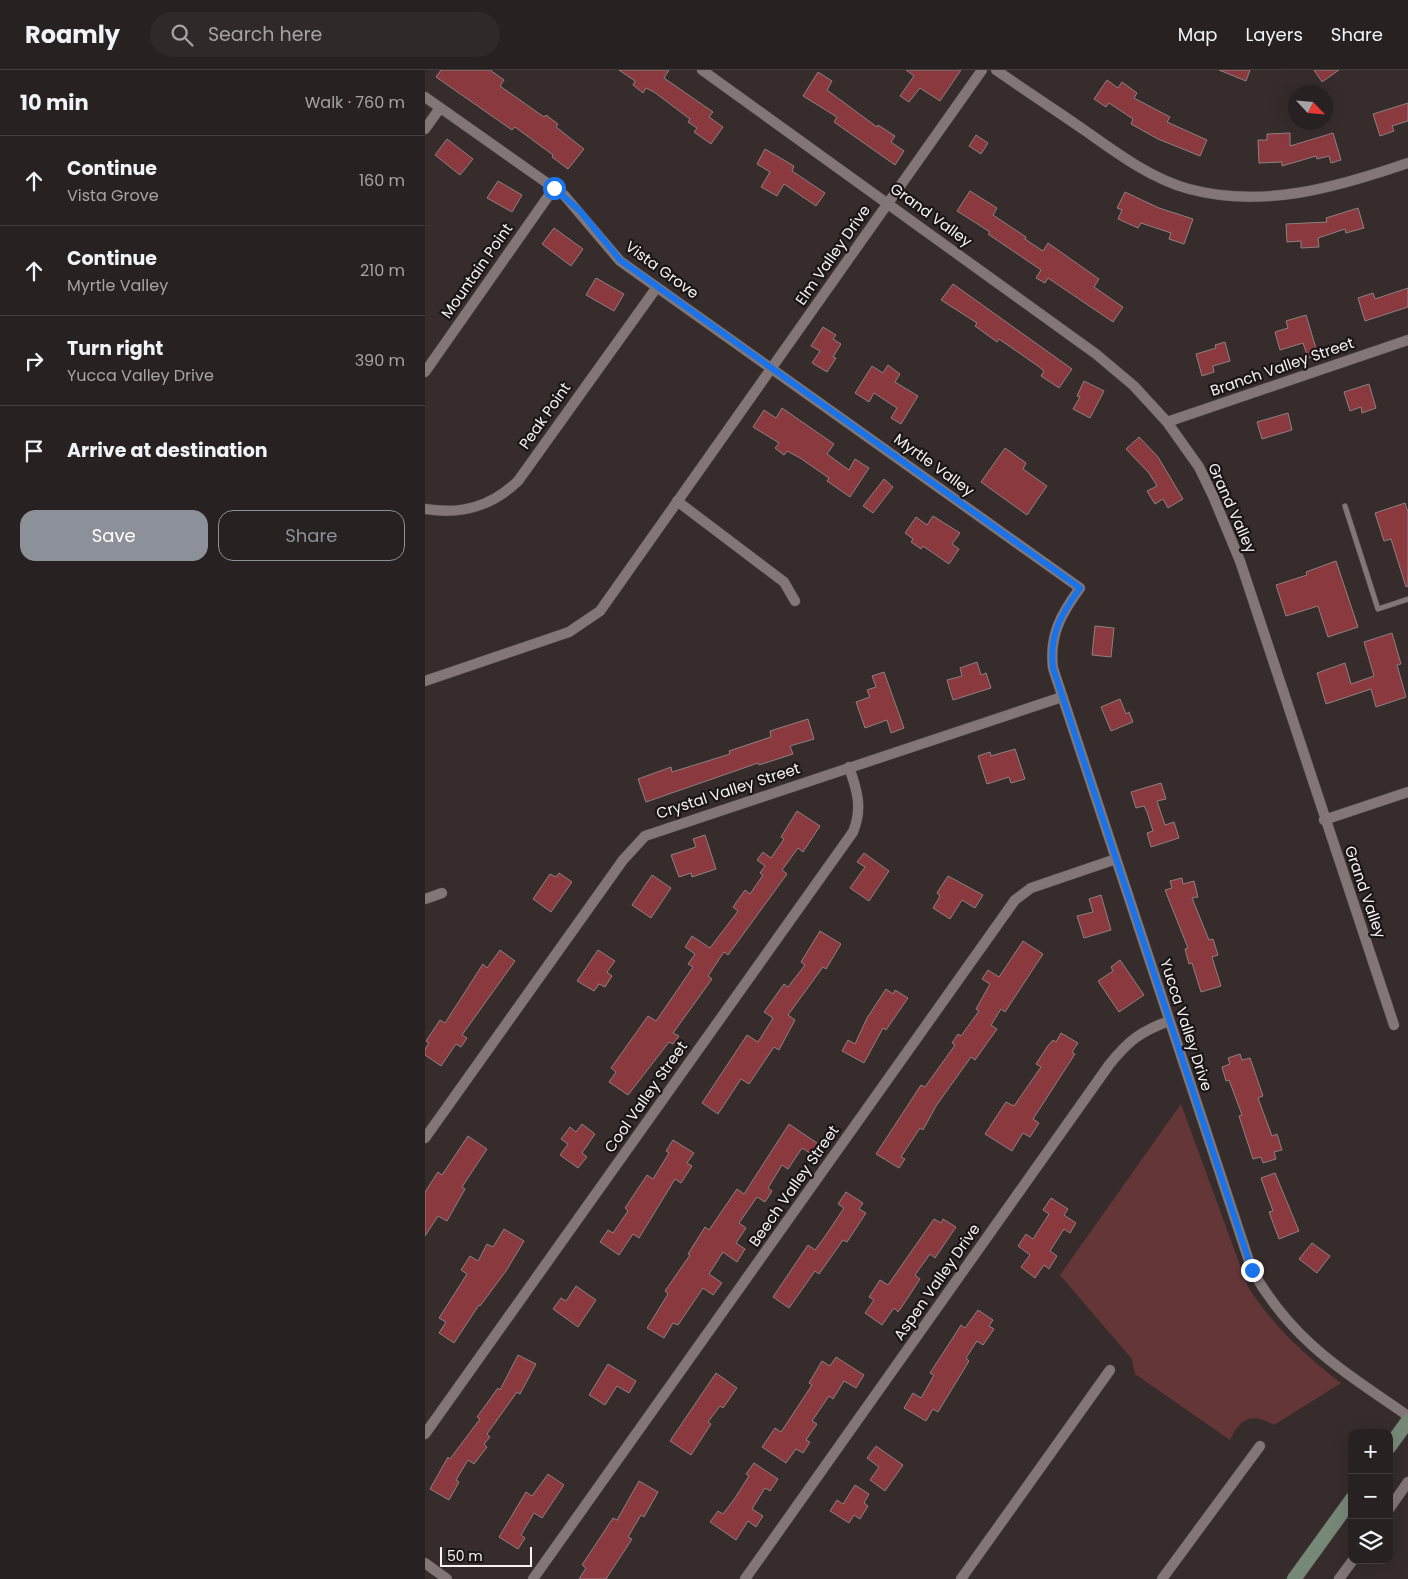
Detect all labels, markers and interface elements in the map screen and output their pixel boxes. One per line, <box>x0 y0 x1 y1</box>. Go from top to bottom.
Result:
search box <box>150 12 500 57</box>
text: Roamly <box>25 18 120 51</box>
icon: search <box>168 21 196 49</box>
text: Search here <box>208 21 322 48</box>
text: Map <box>1178 22 1218 47</box>
text: Layers <box>1246 22 1303 47</box>
text: Share <box>1331 22 1383 47</box>
north arrow <box>1288 85 1333 130</box>
text: 10 min <box>20 88 89 117</box>
text: Walk · 760 m <box>305 91 405 114</box>
text: Continue <box>67 155 157 182</box>
icon: ahead <box>20 167 48 195</box>
text: 160 m <box>359 169 405 192</box>
route start <box>543 177 566 200</box>
street label: Grand Valley <box>886 178 977 252</box>
text: Vista Grove <box>67 184 159 207</box>
street label: Elm Valley Drive <box>790 200 875 309</box>
street label: Mountain Point <box>436 219 517 322</box>
street label: Vista Grove <box>621 236 703 303</box>
text: Continue <box>67 245 157 272</box>
icon: ahead <box>20 257 48 285</box>
text: 210 m <box>360 259 405 282</box>
text: Myrtle Valley <box>67 274 168 297</box>
street label: Branch Valley Street <box>1207 332 1356 401</box>
text: Turn right <box>67 335 163 362</box>
icon: right <box>20 347 48 375</box>
text: 390 m <box>355 349 405 372</box>
text: Yucca Valley Drive <box>67 364 214 387</box>
street label: Peak Point <box>514 378 575 453</box>
street label: Myrtle Valley <box>890 428 979 501</box>
icon: arrive <box>20 437 48 465</box>
text: Arrive at destination <box>67 437 268 464</box>
street label: Grand Valley <box>1203 459 1262 557</box>
button: Save <box>20 510 208 561</box>
button: Share <box>218 510 405 561</box>
street label: Crystal Valley Street <box>653 757 802 824</box>
street label: Grand Valley <box>1340 843 1391 941</box>
street label: Yucca Valley Drive <box>1155 956 1218 1094</box>
street label: Cool Valley Street <box>599 1037 692 1157</box>
street label: Beech Valley Street <box>744 1121 843 1251</box>
street label: Aspen Valley Drive <box>888 1219 985 1344</box>
route end <box>1241 1259 1264 1282</box>
map controls <box>1348 1429 1393 1564</box>
button: + <box>1348 1429 1393 1474</box>
button: − <box>1348 1474 1393 1519</box>
button: layers <box>1348 1519 1393 1564</box>
scale bar <box>440 1544 533 1567</box>
text: 50 m <box>447 1546 483 1566</box>

